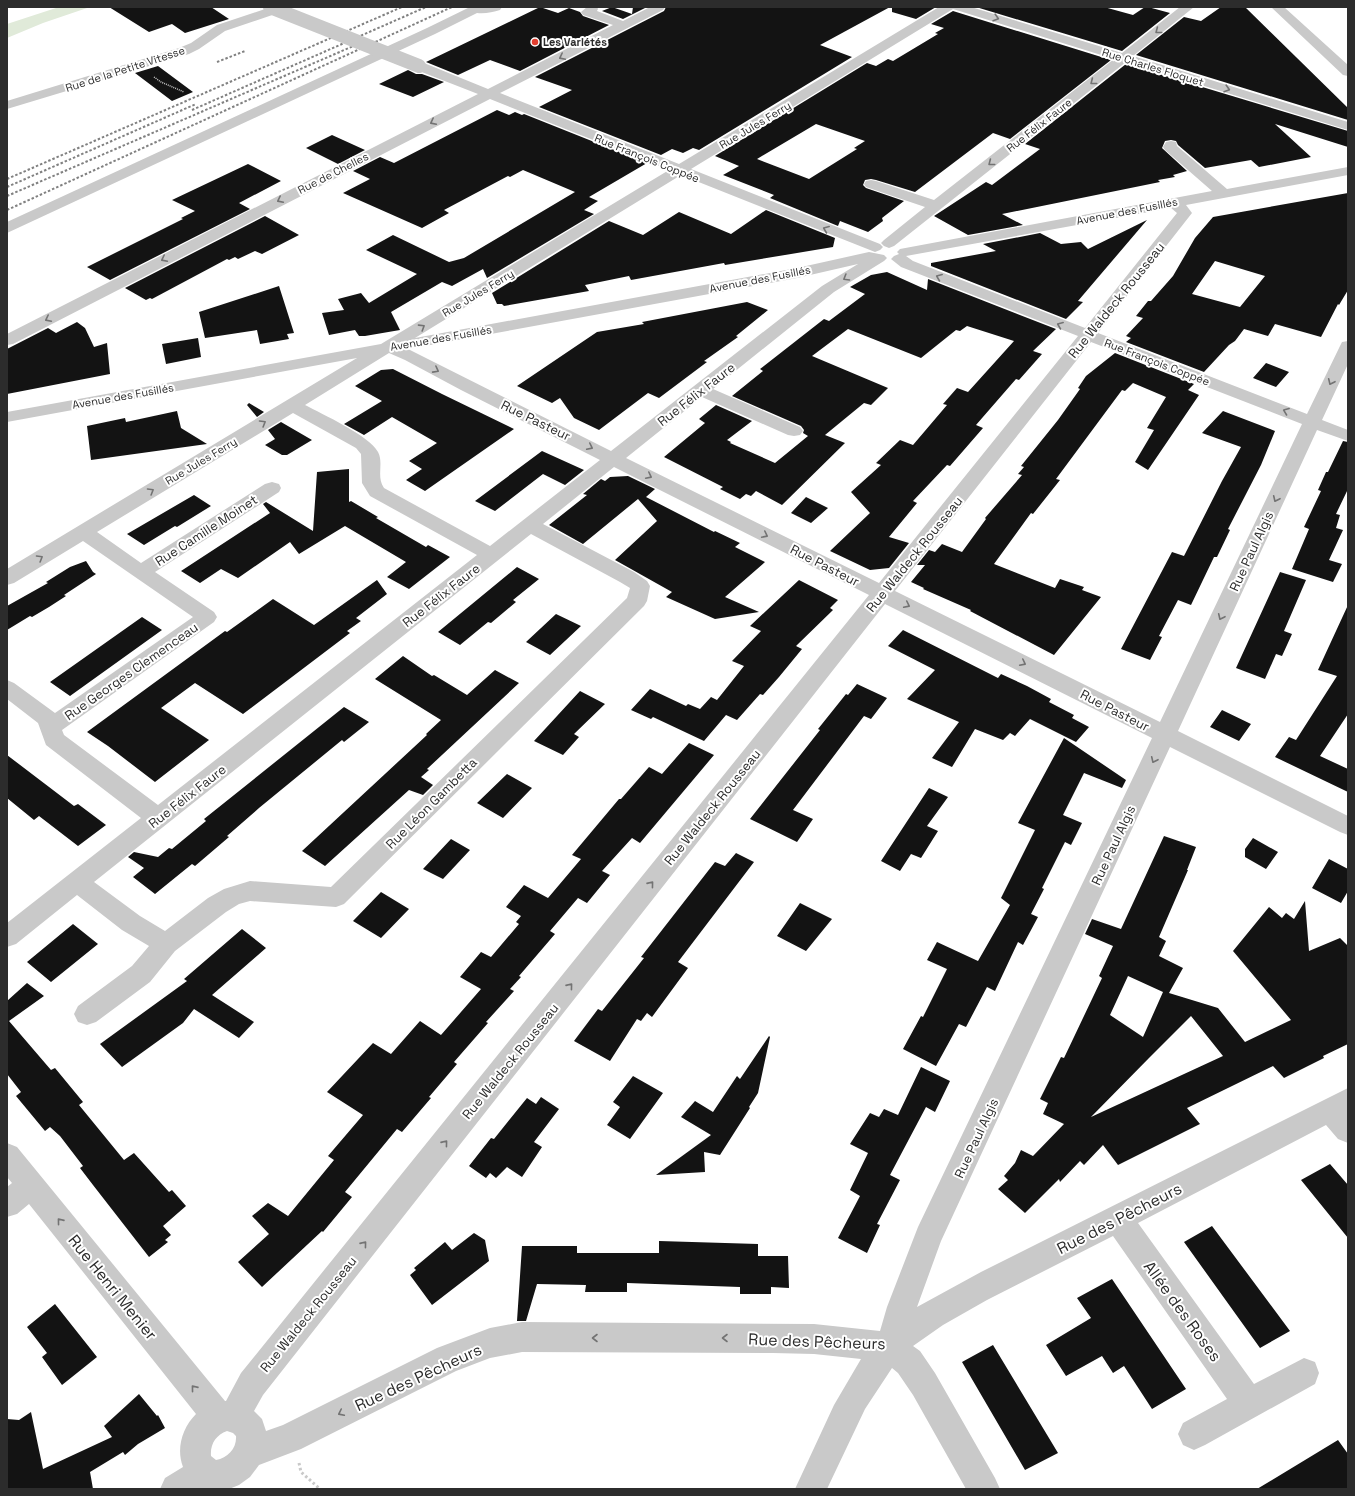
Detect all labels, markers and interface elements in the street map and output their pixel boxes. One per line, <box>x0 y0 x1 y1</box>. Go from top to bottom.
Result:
one-way arrow <box>992 14 999 22</box>
one-way arrow <box>1155 27 1162 34</box>
place label: Les Variétés <box>543 35 607 49</box>
marker: Les Variétés <box>530 37 540 47</box>
street label: Rue de la Petite Vitesse <box>63 43 187 95</box>
street label: Rue Charles Floquet <box>1100 45 1206 89</box>
one-way arrow <box>559 52 566 59</box>
one-way arrow <box>1091 77 1098 84</box>
one-way arrow <box>1223 84 1230 93</box>
street label: Rue Félix Faure <box>1003 95 1075 155</box>
street label: Rue Jules Ferry <box>717 98 793 152</box>
one-way arrow <box>430 117 437 125</box>
street label: Rue François Coppée <box>593 131 701 185</box>
street label: Rue de Chelles <box>295 149 371 197</box>
one-way arrow <box>989 158 996 165</box>
street label: Avenue des Fusillés <box>1075 194 1179 228</box>
one-way arrow <box>277 196 284 203</box>
one-way arrow <box>822 225 829 233</box>
street label: Rue Waldeck Rousseau <box>1064 239 1168 362</box>
one-way arrow <box>161 255 168 262</box>
street label: Avenue des Fusillés <box>708 262 812 296</box>
street label: Rue Jules Ferry <box>440 266 516 320</box>
one-way arrow <box>935 273 942 281</box>
one-way arrow <box>843 274 850 281</box>
one-way arrow <box>45 314 52 321</box>
one-way arrow <box>1056 321 1063 329</box>
street label: Avenue des Fusillés <box>389 322 493 354</box>
one-way arrow <box>418 324 425 331</box>
street label: Rue François Coppée <box>1102 335 1212 389</box>
street label: Rue Félix Faure <box>654 359 739 430</box>
one-way arrow <box>432 365 439 372</box>
one-way arrow <box>1328 378 1336 385</box>
street label: Avenue des Fusillés <box>71 380 175 412</box>
street label: Rue Pasteur <box>498 396 573 445</box>
one-way arrow <box>1282 408 1289 416</box>
one-way arrow <box>259 421 266 428</box>
street label: Rue Jules Ferry <box>163 434 239 488</box>
one-way arrow <box>586 442 593 450</box>
one-way arrow <box>645 472 652 479</box>
one-way arrow <box>147 488 154 495</box>
street label: Rue Camille Moinet <box>152 491 261 570</box>
street label: Rue Waldeck Rousseau <box>862 493 966 616</box>
one-way arrow <box>1273 495 1281 503</box>
street label: Rue Paul Algis <box>1226 508 1277 594</box>
one-way arrow <box>761 530 769 537</box>
street label: Rue Pasteur <box>787 541 862 590</box>
one-way arrow <box>36 556 43 563</box>
street label: Rue Félix Faure <box>399 560 484 631</box>
one-way arrow <box>902 600 910 608</box>
one-way arrow <box>1218 612 1226 620</box>
street label: Rue Georges Clemenceau <box>61 619 201 724</box>
one-way arrow <box>1019 659 1026 666</box>
street label: Rue Pasteur <box>1077 686 1152 735</box>
street label: Rue Waldeck Rousseau <box>660 746 764 869</box>
street label: Rue Léon Gambetta <box>382 754 481 853</box>
one-way arrow <box>1151 756 1159 763</box>
street label: Rue Félix Faure <box>145 761 230 832</box>
street label: Rue Paul Algis <box>1088 802 1139 888</box>
one-way arrow <box>646 882 653 889</box>
one-way arrow <box>565 984 572 991</box>
street label: Rue Waldeck Rousseau <box>458 1000 562 1123</box>
street label: Rue Paul Algis <box>951 1095 1002 1181</box>
one-way arrow <box>440 1140 447 1147</box>
street label: Rue des Pêcheurs <box>1053 1178 1185 1259</box>
one-way arrow <box>57 1219 64 1226</box>
street label: Rue Henri Menier <box>64 1230 162 1344</box>
one-way arrow <box>359 1242 366 1249</box>
street label: Rue Waldeck Rousseau <box>256 1253 360 1376</box>
street label: Allée des Roses <box>1139 1257 1226 1366</box>
street label: Rue des Pêcheurs <box>748 1329 886 1354</box>
one-way arrow <box>592 1334 598 1342</box>
one-way arrow <box>722 1334 728 1342</box>
street label: Rue des Pêcheurs <box>351 1339 485 1416</box>
one-way arrow <box>192 1385 199 1392</box>
one-way arrow <box>338 1408 346 1416</box>

